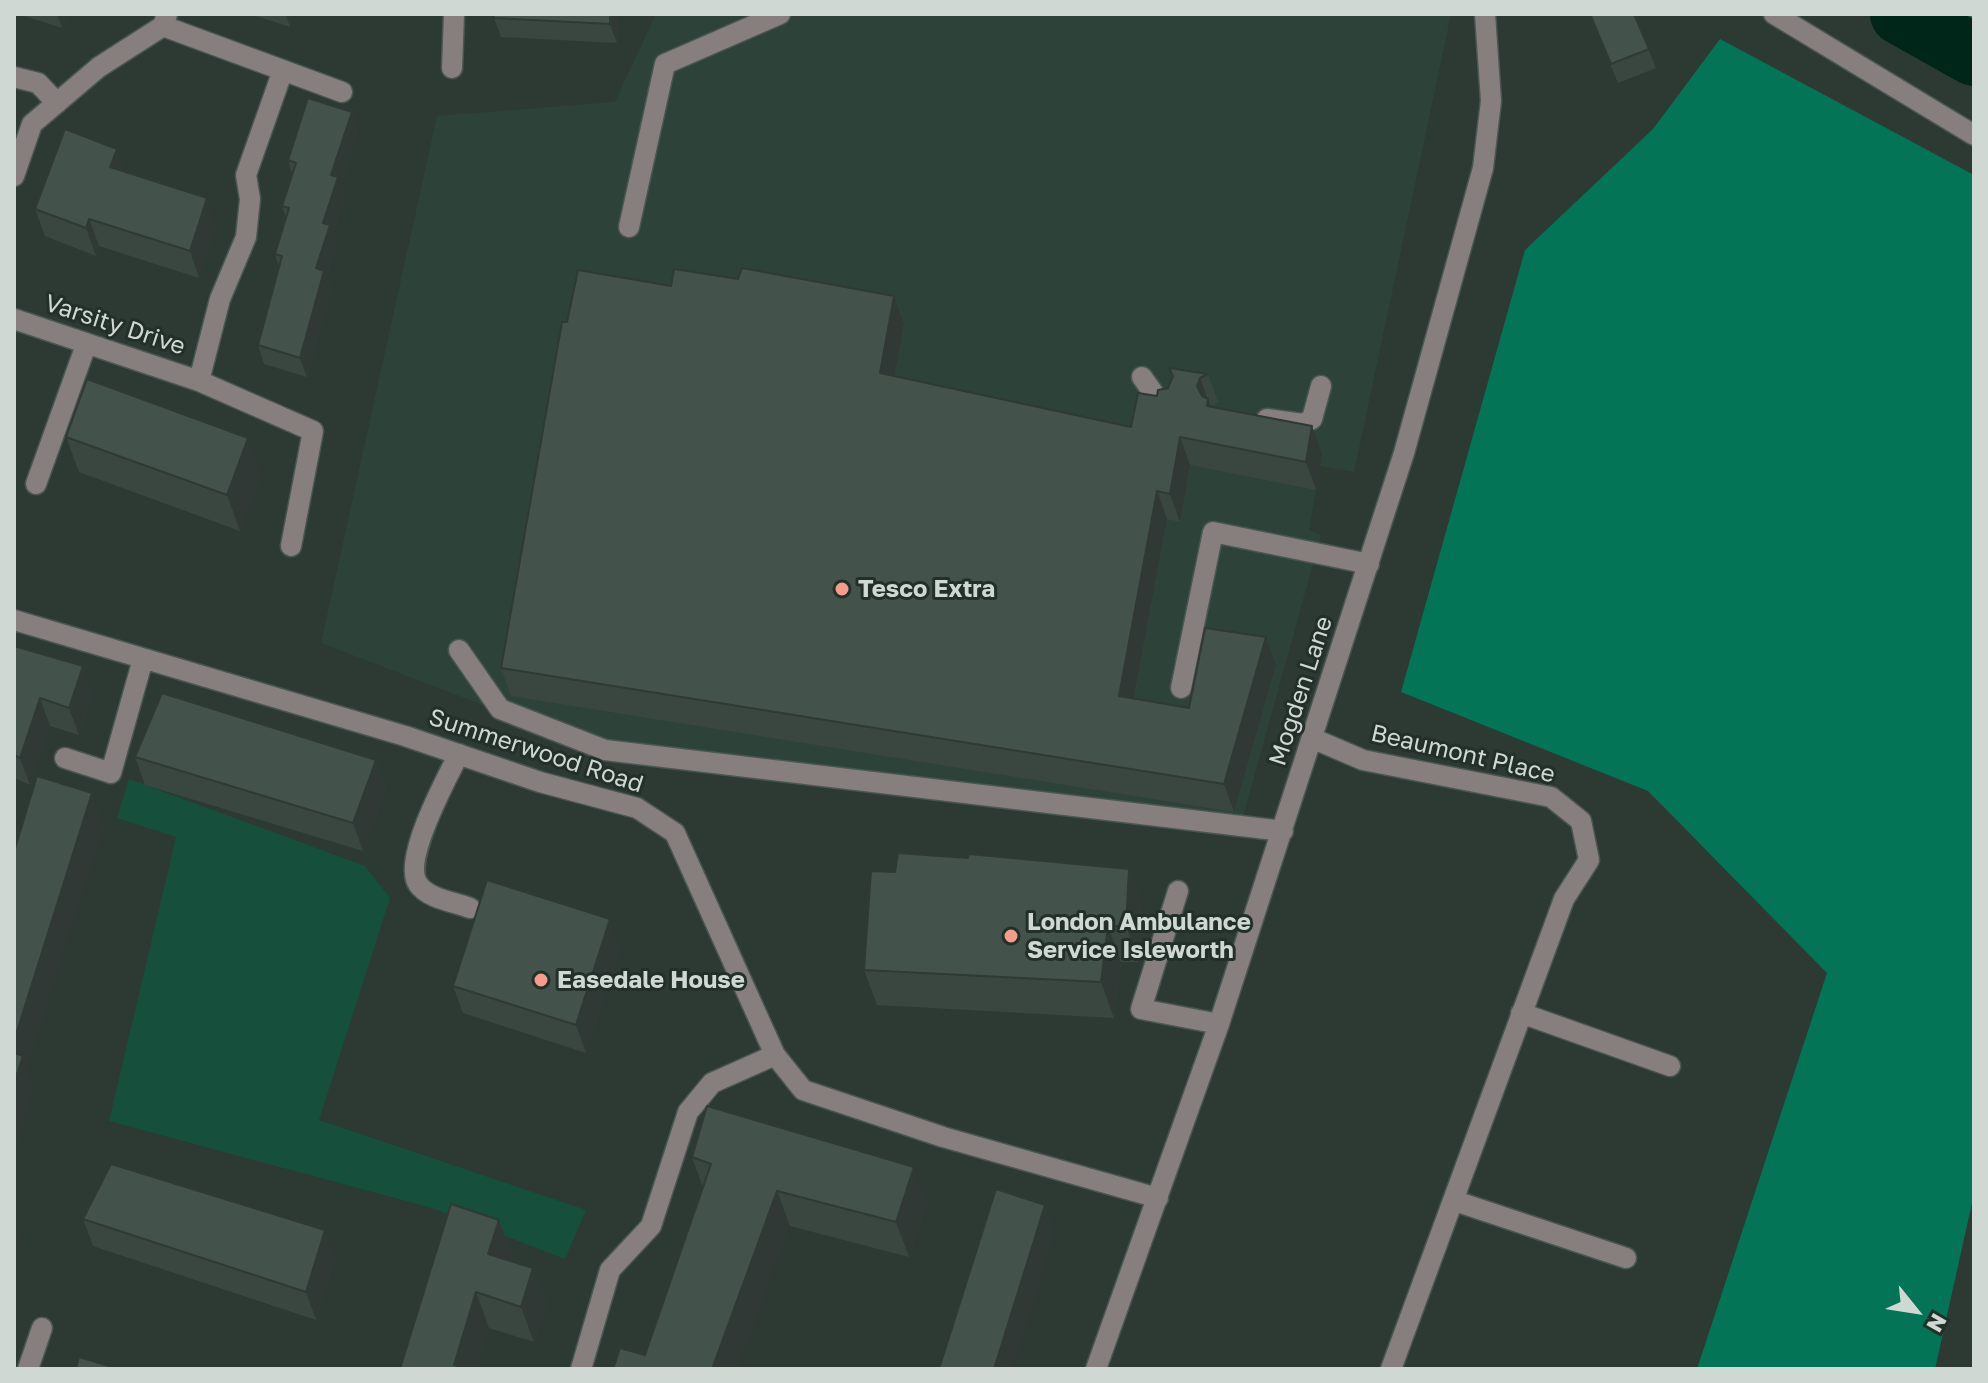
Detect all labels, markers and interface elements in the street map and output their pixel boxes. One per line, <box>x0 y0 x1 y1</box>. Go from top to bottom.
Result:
street label: Varsity Drive <box>41 289 189 361</box>
place label: Tesco Extra <box>858 575 995 603</box>
marker: Tesco Extra <box>833 580 851 598</box>
street label: Mogden Lane <box>1263 613 1339 769</box>
street label: Summerwood Road <box>425 703 647 799</box>
street label: Beaumont Place <box>1368 719 1558 789</box>
place label: London Ambulance Service Isleworth <box>1027 908 1251 964</box>
marker: London Ambulance Service Isleworth <box>1002 927 1020 945</box>
place label: Easedale House <box>557 966 745 994</box>
marker: Easedale House <box>532 971 550 989</box>
north arrow <box>1876 1271 1956 1351</box>
text: N <box>1921 1309 1953 1337</box>

